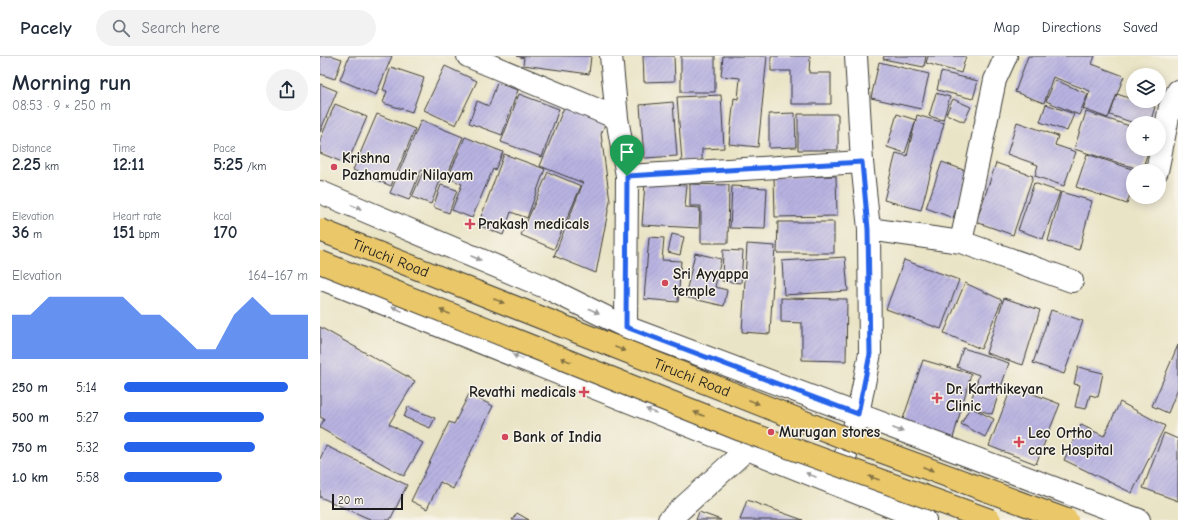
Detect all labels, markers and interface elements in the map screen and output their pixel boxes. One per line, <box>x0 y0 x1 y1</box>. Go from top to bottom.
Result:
search box <box>96 10 376 46</box>
text: Pacely <box>20 17 72 39</box>
icon: search <box>110 17 132 39</box>
text: Search here <box>142 19 220 37</box>
text: Map <box>993 19 1020 36</box>
text: Directions <box>1042 19 1101 36</box>
text: Saved <box>1123 19 1158 36</box>
map controls <box>1126 68 1166 204</box>
button: layers <box>1126 68 1166 108</box>
button: share <box>266 69 308 111</box>
text: Morning run <box>12 70 131 96</box>
text: 08:53 · 9 × 250 m <box>12 98 111 113</box>
button: + <box>1126 116 1166 156</box>
pin <box>610 135 644 176</box>
icon: arrive <box>616 141 638 163</box>
text: Distance <box>12 142 51 155</box>
text: Time <box>113 142 136 155</box>
text: Pace <box>213 142 236 155</box>
place label: Krishna Pazhamudir Nilayam <box>342 149 473 184</box>
text: 2.25 <box>12 155 41 174</box>
text: 12:11 <box>113 155 145 174</box>
text: 5:25 <box>213 155 243 174</box>
text: km <box>41 160 59 173</box>
text: /km <box>243 160 266 173</box>
marker: Krishna Pazhamudir Nilayam <box>329 162 339 172</box>
button: − <box>1126 164 1166 204</box>
one-way arrow <box>350 204 362 210</box>
text: Elevation <box>12 210 54 223</box>
text: Heart rate <box>113 210 161 223</box>
text: kcal <box>213 210 232 223</box>
place label: Prakash medicals <box>478 215 589 233</box>
marker: Prakash medicals <box>465 219 475 229</box>
text: 36 <box>12 223 29 242</box>
text: 151 <box>113 223 135 242</box>
text: 170 <box>213 223 237 242</box>
text: m <box>29 228 42 241</box>
text: bpm <box>135 228 160 241</box>
street label: Tiruchi Road <box>350 235 432 281</box>
one-way arrow <box>470 255 481 261</box>
place label: Sri Ayyappa temple <box>672 265 749 300</box>
text: Elevation <box>12 268 62 283</box>
text: 164–167 m <box>248 268 308 283</box>
marker: Sri Ayyappa temple <box>660 278 670 288</box>
one-way arrow <box>494 298 506 304</box>
one-way arrow <box>391 306 402 312</box>
one-way arrow <box>439 308 451 314</box>
one-way arrow <box>588 308 600 314</box>
one-way arrow <box>615 346 627 352</box>
one-way arrow <box>511 354 523 360</box>
street label: Tiruchi Road <box>651 354 733 401</box>
one-way arrow <box>560 357 571 363</box>
text: 250 m <box>12 380 48 395</box>
text: 5:14 <box>76 380 97 395</box>
place label: Dr. Karthikeyan Clinic <box>946 380 1043 415</box>
place label: Revathi medicals <box>469 383 576 401</box>
marker: Revathi medicals <box>579 387 589 397</box>
marker: Dr. Karthikeyan Clinic <box>931 392 943 404</box>
one-way arrow <box>749 399 761 405</box>
one-way arrow <box>645 407 657 413</box>
text: 500 m <box>12 410 49 425</box>
text: 5:27 <box>76 410 98 425</box>
one-way arrow <box>693 410 705 416</box>
place label: Murugan stores <box>779 423 880 441</box>
place label: Leo Ortho care Hospital <box>1028 424 1113 459</box>
marker: Murugan stores <box>766 427 776 437</box>
one-way arrow <box>892 427 904 433</box>
place label: Bank of India <box>513 428 602 446</box>
marker: Bank of India <box>500 432 510 442</box>
marker: Leo Ortho care Hospital <box>1013 436 1025 448</box>
text: 750 m <box>12 440 47 455</box>
text: 5:32 <box>76 440 99 455</box>
one-way arrow <box>922 466 934 472</box>
text: 1.0 km <box>12 470 48 485</box>
text: 5:58 <box>76 470 99 485</box>
one-way arrow <box>804 471 816 477</box>
one-way arrow <box>868 475 880 481</box>
scale bar <box>332 492 403 511</box>
text: 20 m <box>338 494 363 507</box>

